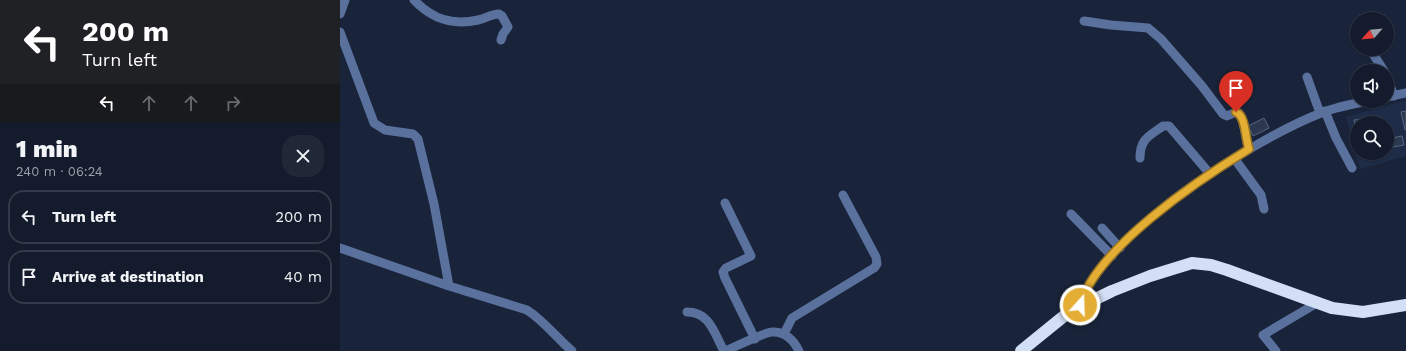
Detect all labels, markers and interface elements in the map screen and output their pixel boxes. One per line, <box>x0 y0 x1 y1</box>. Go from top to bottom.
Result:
north arrow <box>1350 12 1394 56</box>
map controls <box>1350 12 1394 160</box>
text: 200 m <box>82 15 169 48</box>
icon: left <box>16 16 68 68</box>
text: Turn left <box>82 49 157 70</box>
button: sound <box>1350 64 1394 108</box>
pin <box>1219 71 1253 112</box>
icon: arrive <box>1225 77 1247 99</box>
icon: left <box>96 92 118 114</box>
icon: ahead <box>138 92 160 114</box>
icon: ahead <box>180 92 202 114</box>
icon: right <box>222 92 244 114</box>
button: search <box>1350 116 1394 160</box>
text: 1 min <box>16 135 78 163</box>
button: close <box>282 135 324 177</box>
text: 240 m · 06:24 <box>16 164 103 179</box>
icon: left <box>18 206 40 228</box>
text: Turn left <box>52 208 116 226</box>
text: 200 m <box>275 208 322 226</box>
icon: arrive <box>18 266 40 288</box>
text: Arrive at destination <box>52 268 204 286</box>
text: 40 m <box>284 268 322 286</box>
position arrow <box>1059 284 1101 326</box>

